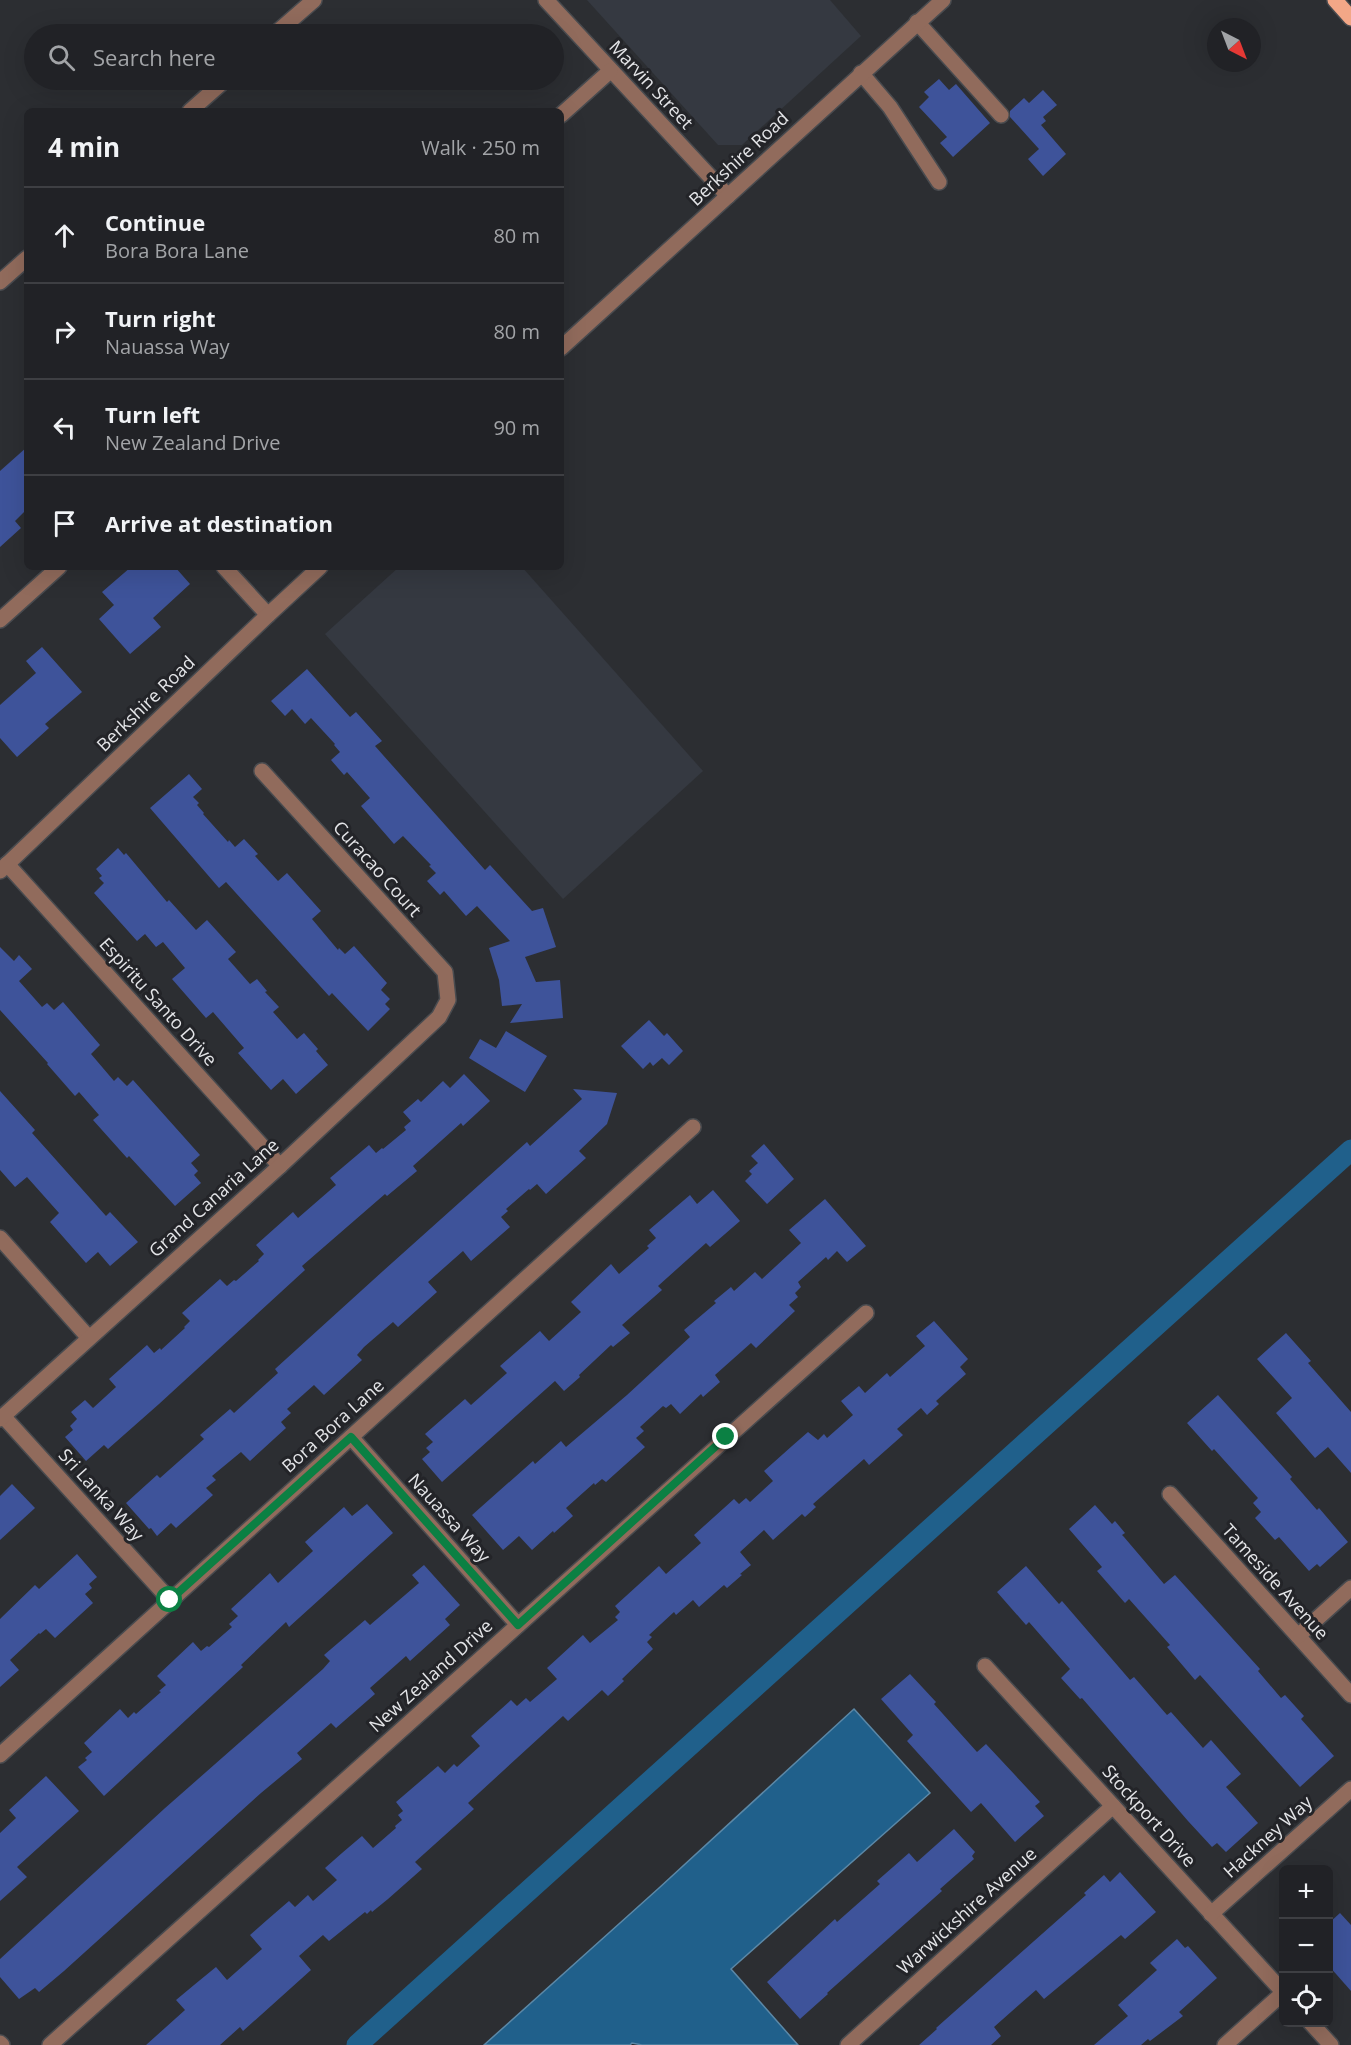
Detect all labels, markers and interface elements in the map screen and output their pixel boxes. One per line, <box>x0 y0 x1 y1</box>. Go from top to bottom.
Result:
north arrow <box>1207 18 1261 72</box>
search box <box>24 24 564 90</box>
street label: Marvin Street <box>604 35 699 134</box>
icon: search <box>45 41 78 74</box>
text: Search here <box>93 42 216 72</box>
street label: Berkshire Road <box>683 106 793 211</box>
text: 4 min <box>48 129 120 165</box>
text: Walk · 250 m <box>421 134 540 161</box>
text: Continue <box>105 207 205 237</box>
icon: ahead <box>48 219 81 252</box>
text: 80 m <box>493 222 540 249</box>
text: Bora Bora Lane <box>105 237 249 264</box>
text: Turn right <box>105 303 216 333</box>
icon: right <box>48 315 81 348</box>
text: 80 m <box>493 318 540 345</box>
text: Nauassa Way <box>105 333 230 360</box>
text: Turn left <box>105 399 200 429</box>
icon: left <box>48 411 81 444</box>
text: 90 m <box>493 414 540 441</box>
text: New Zealand Drive <box>105 429 281 456</box>
icon: arrive <box>48 507 81 540</box>
text: Arrive at destination <box>105 508 333 538</box>
street label: Berkshire Road <box>91 650 200 756</box>
street label: Curacao Court <box>328 815 427 921</box>
street label: Espiritu Santo Drive <box>95 932 223 1071</box>
street label: Grand Canaria Lane <box>143 1133 283 1262</box>
street label: Bora Bora Lane <box>276 1373 388 1478</box>
route end <box>712 1423 738 1449</box>
street label: Sri Lanka Way <box>54 1443 150 1546</box>
street label: Nauassa Way <box>403 1468 497 1568</box>
street label: Tameside Avenue <box>1217 1518 1334 1644</box>
route start <box>156 1586 182 1612</box>
street label: New Zealand Drive <box>364 1613 497 1737</box>
street label: Stockport Drive <box>1097 1759 1202 1871</box>
street label: Hackney Way <box>1218 1789 1318 1883</box>
street label: Warwickshire Avenue <box>892 1841 1041 1979</box>
map controls <box>1279 1865 1333 2027</box>
button: + <box>1279 1865 1333 1919</box>
button: − <box>1279 1919 1333 1973</box>
button: locate <box>1279 1973 1333 2027</box>

